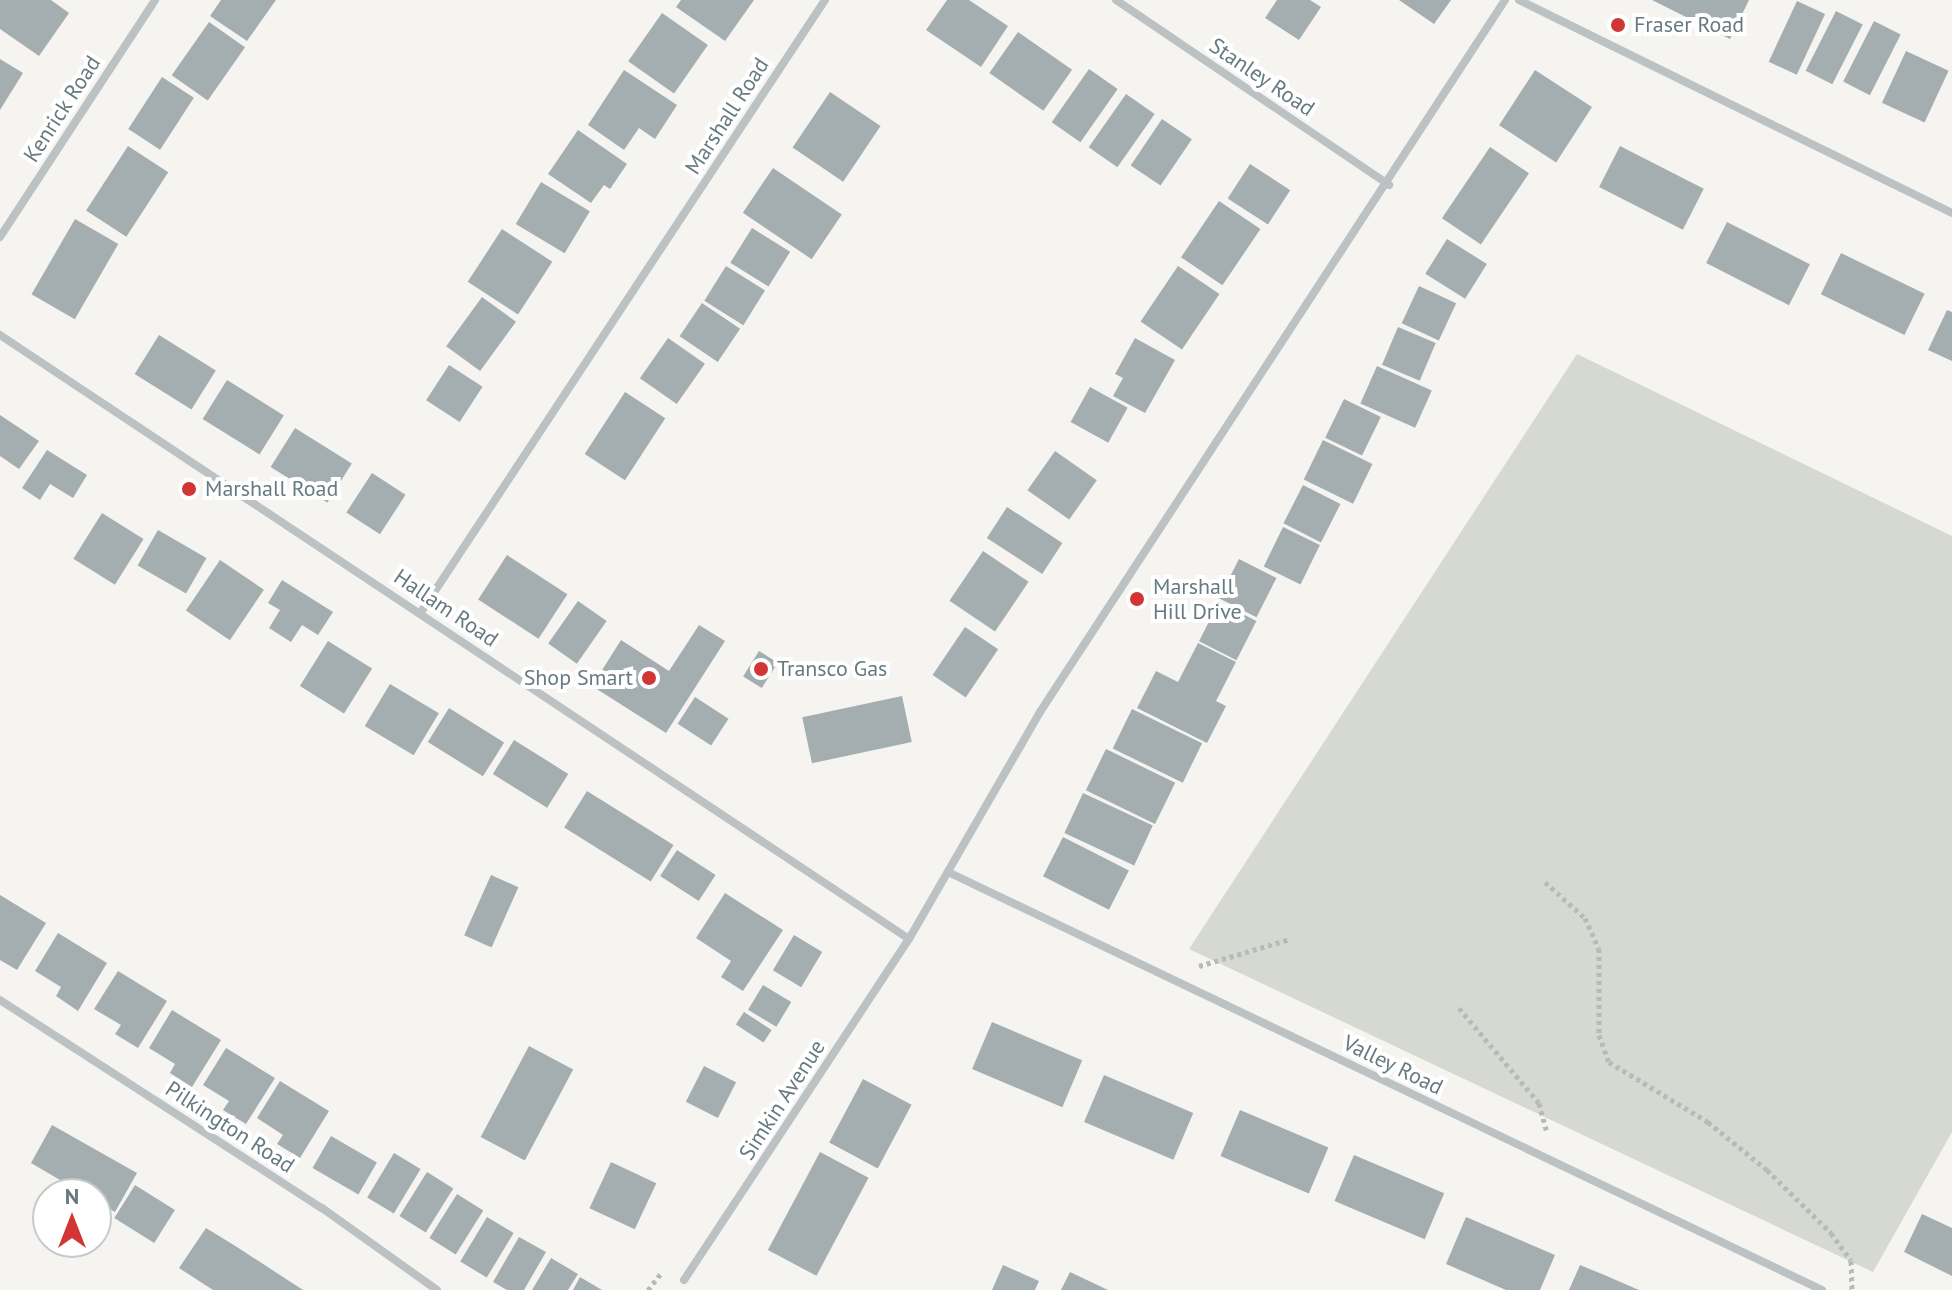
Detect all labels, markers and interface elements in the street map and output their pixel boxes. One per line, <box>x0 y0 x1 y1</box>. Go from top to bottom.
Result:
place label: Fraser Road <box>1634 12 1744 38</box>
marker: Fraser Road <box>1609 16 1627 34</box>
street label: Stanley Road <box>1204 32 1320 122</box>
street label: Kenrick Road <box>18 51 106 167</box>
street label: Marshall Road <box>680 53 774 179</box>
place label: Marshall Road <box>205 476 338 502</box>
marker: Marshall Road <box>180 480 198 498</box>
street label: Hallam Road <box>389 564 503 652</box>
place label: Marshall Hill Drive <box>1153 573 1242 624</box>
marker: Marshall Hill Drive <box>1128 590 1146 608</box>
place label: Transco Gas <box>777 656 887 682</box>
marker: Transco Gas <box>752 660 770 678</box>
place label: Shop Smart <box>524 665 633 691</box>
marker: Shop Smart <box>640 669 658 687</box>
street label: Valley Road <box>1338 1029 1448 1101</box>
street label: Simkin Avenue <box>733 1035 831 1165</box>
street label: Pilkington Road <box>161 1076 299 1178</box>
north arrow <box>32 1178 112 1258</box>
text: N <box>65 1182 79 1210</box>

